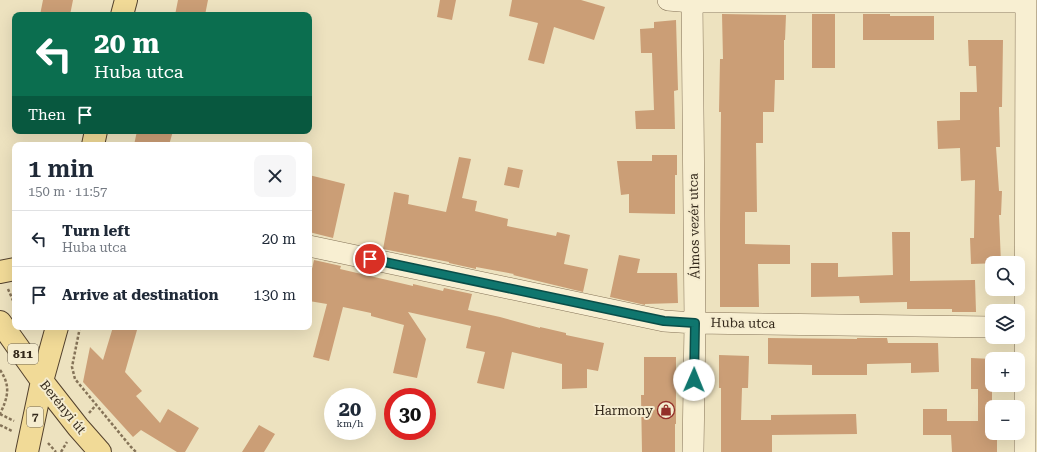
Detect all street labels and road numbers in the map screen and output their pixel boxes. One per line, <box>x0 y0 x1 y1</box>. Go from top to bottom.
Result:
street label: Álmos vezér utca <box>685 173 702 279</box>
street label: Huba utca <box>711 315 775 331</box>
road number: 811 <box>8 344 38 364</box>
street label: Berényi út <box>37 377 89 437</box>
road number: 7 <box>27 407 43 427</box>

